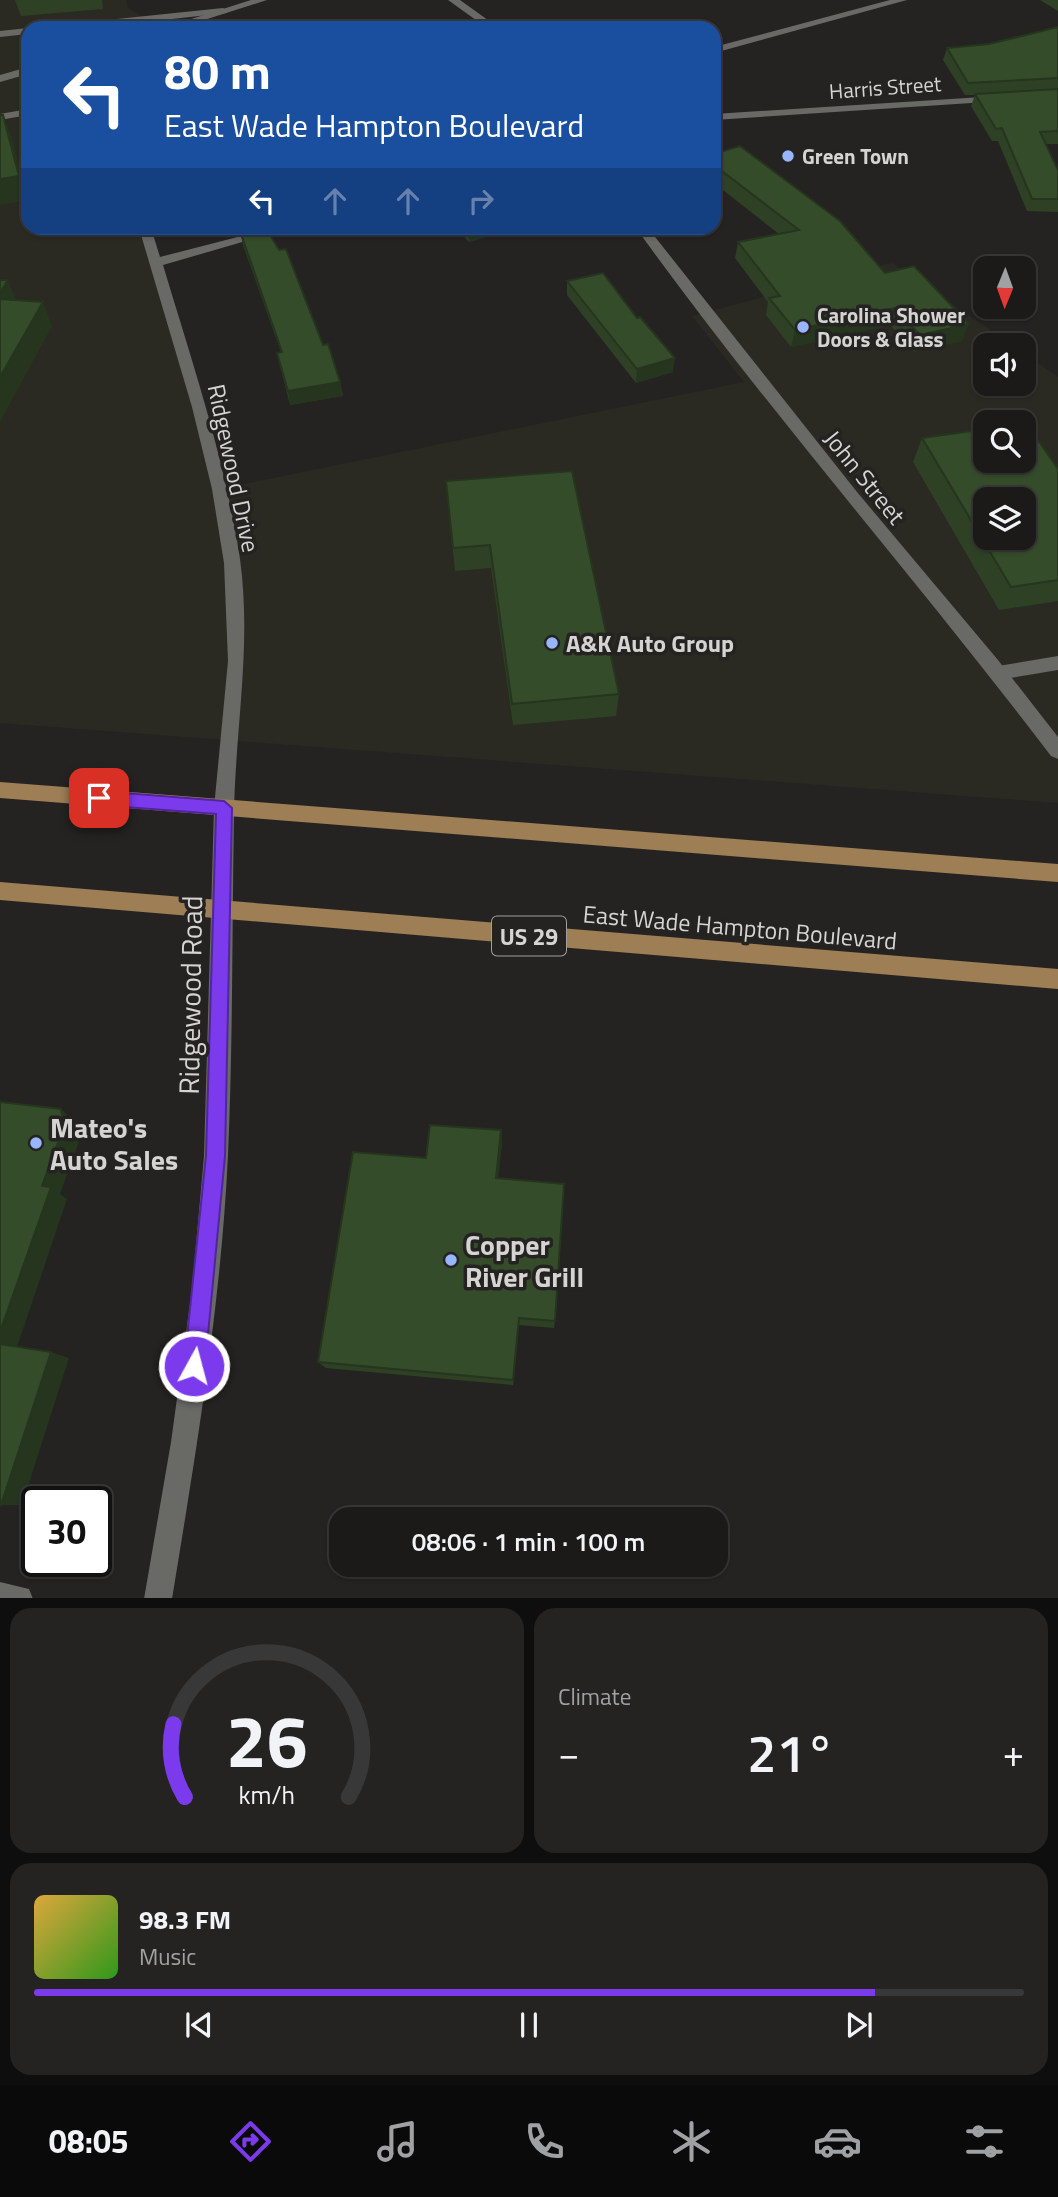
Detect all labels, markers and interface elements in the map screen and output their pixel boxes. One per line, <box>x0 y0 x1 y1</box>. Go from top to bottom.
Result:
text: 80 m <box>164 33 271 108</box>
icon: left <box>49 49 140 140</box>
street label: Harris Street <box>828 67 943 107</box>
text: East Wade Hampton Boulevard <box>164 101 584 149</box>
place label: Green Town <box>802 140 909 172</box>
marker: Green Town <box>780 148 796 164</box>
icon: left <box>243 182 281 220</box>
icon: ahead <box>316 182 354 220</box>
icon: ahead <box>389 182 427 220</box>
icon: right <box>462 182 500 220</box>
north arrow <box>973 256 1036 318</box>
map controls <box>973 256 1036 550</box>
place label: Carolina Shower Doors & Glass <box>817 299 965 355</box>
marker: Carolina Shower Doors & Glass <box>795 319 811 335</box>
button: sound <box>973 333 1036 396</box>
street label: Ridgewood Drive <box>199 381 269 555</box>
button: search <box>973 410 1036 473</box>
street label: John Street <box>816 422 915 532</box>
button: layers <box>973 487 1036 550</box>
place label: A&K Auto Group <box>566 625 734 661</box>
marker: A&K Auto Group <box>544 635 560 651</box>
pin <box>69 768 129 828</box>
icon: arrive <box>80 779 118 817</box>
street label: Ridgewood Road <box>167 895 213 1095</box>
street label: East Wade Hampton Boulevard <box>581 895 899 959</box>
road number: US 29 <box>492 917 566 956</box>
place label: Mateo's Auto Sales <box>50 1106 178 1181</box>
marker: Mateo's Auto Sales <box>28 1135 44 1151</box>
place label: Copper River Grill <box>465 1223 584 1298</box>
marker: Copper River Grill <box>443 1252 459 1268</box>
position arrow <box>157 1329 231 1403</box>
speed limit sign: 30 <box>21 1486 112 1577</box>
text: 08:06 · 1 min · 100 m <box>412 1522 645 1561</box>
text: Climate <box>558 1679 631 1714</box>
text: 26 <box>226 1685 308 1795</box>
text: 21° <box>747 1713 835 1792</box>
text: − <box>558 1724 579 1782</box>
text: + <box>1003 1724 1024 1782</box>
text: km/h <box>239 1775 295 1813</box>
text: 98.3 FM <box>139 1900 231 1939</box>
text: Music <box>139 1939 196 1974</box>
icon: previous <box>180 2006 218 2044</box>
icon: pause <box>510 2006 548 2044</box>
icon: next <box>840 2006 878 2044</box>
text: 08:05 <box>49 2117 129 2165</box>
icon: directions <box>226 2117 275 2166</box>
icon: music <box>373 2117 422 2166</box>
icon: phone <box>520 2117 569 2166</box>
icon: climate <box>667 2117 716 2166</box>
icon: car <box>813 2117 862 2166</box>
icon: filters <box>960 2117 1009 2166</box>

